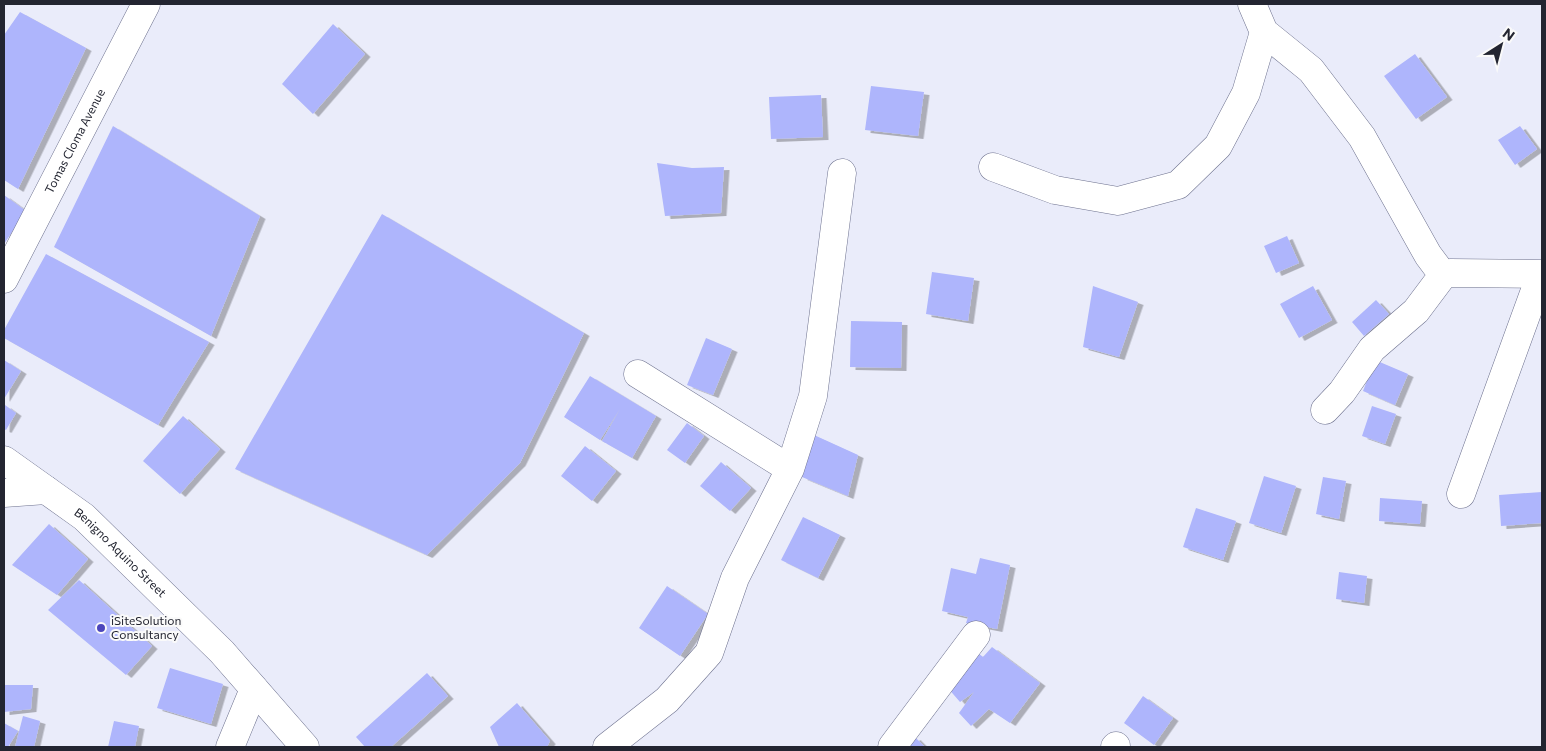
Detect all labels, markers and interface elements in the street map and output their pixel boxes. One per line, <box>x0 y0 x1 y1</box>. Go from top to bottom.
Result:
north arrow <box>1476 20 1526 70</box>
text: N <box>1500 24 1518 44</box>
street label: Tomas Cloma Avenue <box>41 86 107 196</box>
street label: Benigno Aquino Street <box>72 505 170 600</box>
place label: iSiteSolution Consultancy <box>111 613 181 641</box>
marker: iSiteSolution Consultancy <box>95 622 107 634</box>

